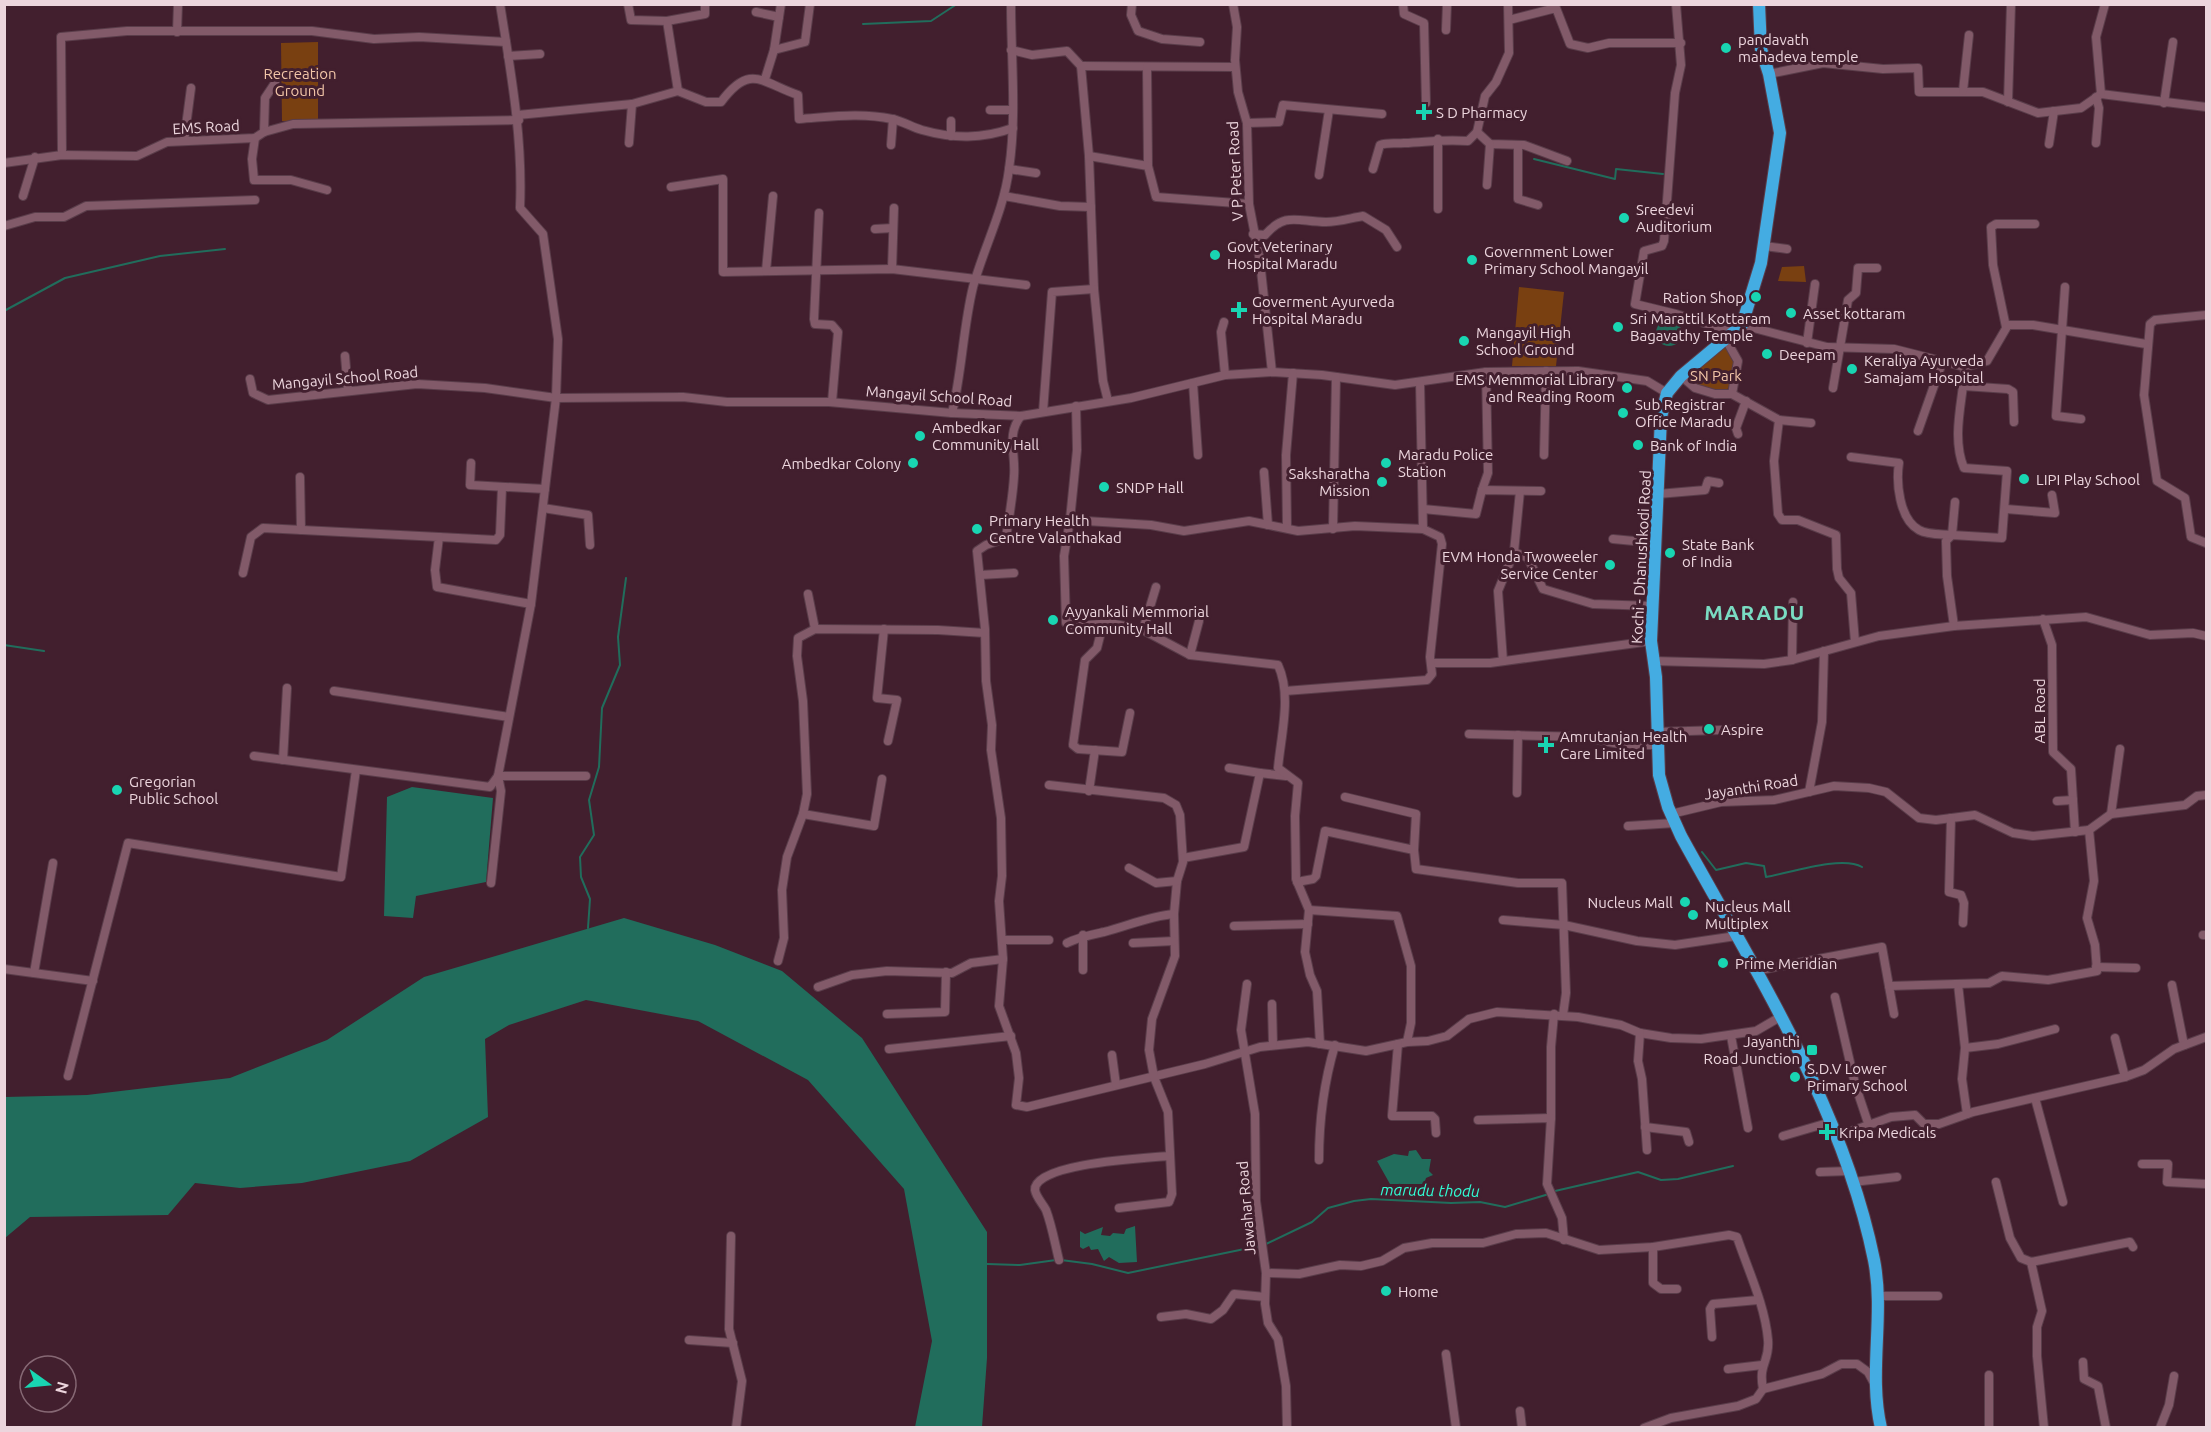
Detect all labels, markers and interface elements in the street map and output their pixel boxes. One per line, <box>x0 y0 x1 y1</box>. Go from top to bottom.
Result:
place label: pandavath mahadeva temple <box>1738 31 1859 65</box>
marker: pandavath mahadeva temple <box>1719 41 1733 55</box>
park label: Recreation Ground <box>263 65 337 99</box>
place label: S D Pharmacy <box>1436 104 1527 121</box>
marker: S D Pharmacy <box>1417 105 1431 119</box>
street label: EMS Road <box>172 117 240 137</box>
street label: V P Peter Road <box>1224 121 1246 221</box>
place label: Sreedevi Auditorium <box>1636 201 1712 235</box>
marker: Sreedevi Auditorium <box>1617 211 1631 225</box>
place label: Govt Veterinary Hospital Maradu <box>1227 238 1338 272</box>
place label: Government Lower Primary School Mangayil <box>1484 243 1648 277</box>
marker: Govt Veterinary Hospital Maradu <box>1208 248 1222 262</box>
marker: Government Lower Primary School Mangayil <box>1465 253 1479 267</box>
place label: Ration Shop <box>1663 289 1744 306</box>
marker: Ration Shop <box>1749 290 1763 304</box>
place label: Goverment Ayurveda Hospital Maradu <box>1252 293 1395 327</box>
marker: Goverment Ayurveda Hospital Maradu <box>1230 301 1248 319</box>
place label: Asset kottaram <box>1803 305 1905 322</box>
marker: Asset kottaram <box>1784 306 1798 320</box>
place label: Sri Marattil Kottaram Bagavathy Temple <box>1630 310 1771 344</box>
marker: Sri Marattil Kottaram Bagavathy Temple <box>1611 320 1625 334</box>
place label: Mangayil High School Ground <box>1476 324 1575 358</box>
marker: Mangayil High School Ground <box>1457 334 1471 348</box>
place label: Deepam <box>1779 346 1836 363</box>
marker: Deepam <box>1760 347 1774 361</box>
place label: Keraliya Ayurveda Samajam Hospital <box>1864 352 1984 386</box>
marker: Keraliya Ayurveda Samajam Hospital <box>1845 362 1859 376</box>
street label: Mangayil School Road <box>271 363 419 393</box>
park label: SN Park <box>1690 367 1742 384</box>
place label: EMS Memmorial Library and Reading Room <box>1455 371 1615 405</box>
marker: EMS Memmorial Library and Reading Room <box>1620 381 1634 395</box>
street label: Mangayil School Road <box>865 382 1013 410</box>
place label: Sub Registrar Office Maradu <box>1635 396 1732 430</box>
marker: Sub Registrar Office Maradu <box>1616 406 1630 420</box>
place label: Ambedkar Community Hall <box>932 419 1039 453</box>
marker: Ambedkar Community Hall <box>913 429 927 443</box>
place label: Bank of India <box>1650 437 1737 454</box>
marker: Bank of India <box>1631 438 1645 452</box>
place label: Maradu Police Station <box>1398 446 1493 480</box>
place label: Ambedkar Colony <box>782 455 901 472</box>
marker: Ambedkar Colony <box>906 456 920 470</box>
marker: Maradu Police Station <box>1379 456 1393 470</box>
place label: Saksharatha Mission <box>1289 465 1370 499</box>
street label: Kochi - Dhanushkodi Road <box>1628 470 1654 644</box>
place label: LIPI Play School <box>2036 471 2140 488</box>
marker: LIPI Play School <box>2017 472 2031 486</box>
marker: Saksharatha Mission <box>1375 475 1389 489</box>
place label: SNDP Hall <box>1116 479 1184 496</box>
marker: SNDP Hall <box>1097 480 1111 494</box>
place label: Primary Health Centre Valanthakad <box>989 512 1122 546</box>
marker: Primary Health Centre Valanthakad <box>970 522 984 536</box>
place label: State Bank of India <box>1682 536 1755 570</box>
marker: State Bank of India <box>1663 546 1677 560</box>
place label: EVM Honda Twoweeler Service Center <box>1442 548 1598 582</box>
marker: EVM Honda Twoweeler Service Center <box>1603 558 1617 572</box>
district label: MARADU <box>1704 600 1806 624</box>
place label: Ayyankali Memmorial Community Hall <box>1065 603 1209 637</box>
marker: Ayyankali Memmorial Community Hall <box>1046 613 1060 627</box>
street label: ABL Road <box>2031 679 2048 743</box>
place label: Aspire <box>1721 721 1764 738</box>
marker: Aspire <box>1702 722 1716 736</box>
place label: Amrutanjan Health Care Limited <box>1560 728 1687 762</box>
marker: Amrutanjan Health Care Limited <box>1537 736 1555 754</box>
street label: Jayanthi Road <box>1703 771 1799 803</box>
place label: Gregorian Public School <box>129 773 218 807</box>
marker: Gregorian Public School <box>110 783 124 797</box>
place label: Nucleus Mall <box>1587 894 1673 911</box>
marker: Nucleus Mall <box>1678 895 1692 909</box>
place label: Nucleus Mall Multiplex <box>1705 898 1791 932</box>
marker: Nucleus Mall Multiplex <box>1686 908 1700 922</box>
place label: Prime Meridian <box>1735 955 1837 972</box>
marker: Prime Meridian <box>1716 956 1730 970</box>
place label: Jayanthi Road Junction <box>1704 1033 1800 1067</box>
marker: Jayanthi Road Junction <box>1805 1043 1819 1057</box>
place label: S.D.V Lower Primary School <box>1807 1060 1908 1094</box>
marker: S.D.V Lower Primary School <box>1788 1070 1802 1084</box>
place label: Kripa Medicals <box>1839 1124 1936 1141</box>
marker: Kripa Medicals <box>1820 1125 1834 1139</box>
street label: Jawahar Road <box>1233 1160 1259 1256</box>
water label: marudu thodu <box>1380 1180 1480 1200</box>
place label: Home <box>1398 1283 1438 1300</box>
marker: Home <box>1379 1284 1393 1298</box>
north arrow <box>18 1354 78 1414</box>
text: N <box>52 1380 73 1396</box>

